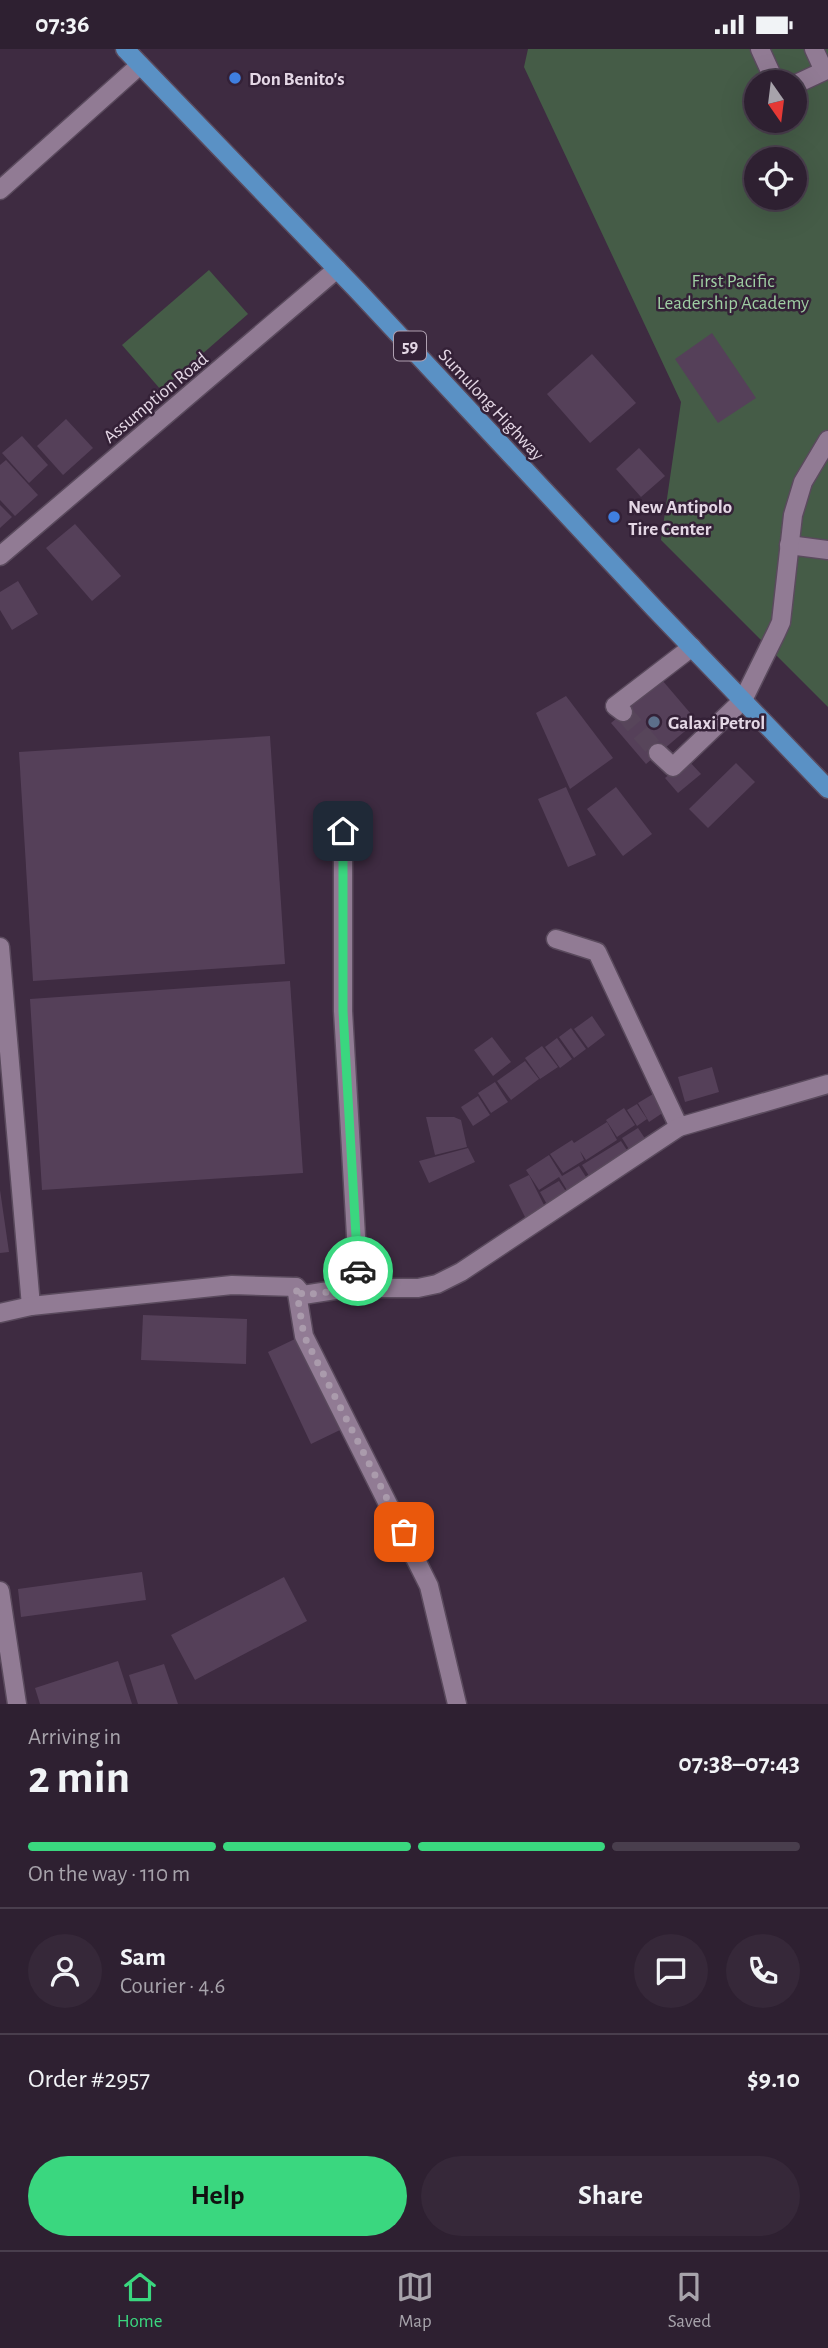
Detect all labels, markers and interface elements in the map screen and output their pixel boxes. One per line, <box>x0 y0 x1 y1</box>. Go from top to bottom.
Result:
text: 07:36 <box>35 11 90 37</box>
marker: Don Benito's <box>227 70 243 86</box>
place label: Don Benito's <box>249 70 345 89</box>
north arrow <box>744 70 807 133</box>
map controls <box>744 70 807 210</box>
button: locate <box>744 147 807 210</box>
park label: First Pacific Leadership Academy <box>657 272 809 313</box>
road number: 59 <box>394 331 426 361</box>
street label: Sumulong Highway <box>435 346 547 464</box>
street label: Assumption Road <box>100 349 212 447</box>
place label: New Antipolo Tire Center <box>628 498 732 539</box>
marker: New Antipolo Tire Center <box>606 509 622 525</box>
marker: Galaxi Petrol <box>646 714 662 730</box>
place label: Galaxi Petrol <box>668 714 765 733</box>
pin <box>313 801 373 861</box>
icon: home <box>324 812 362 850</box>
courier <box>323 1236 393 1306</box>
icon: car <box>339 1252 377 1290</box>
pin <box>374 1502 434 1562</box>
icon: bag <box>385 1513 423 1551</box>
text: Arriving in <box>28 1726 121 1749</box>
text: 07:38–07:43 <box>678 1750 800 1776</box>
text: 2 min <box>28 1755 130 1801</box>
text: On the way · 110 m <box>28 1863 190 1886</box>
button: person <box>28 1934 102 2008</box>
button: chat <box>634 1934 708 2008</box>
button: phone <box>726 1934 800 2008</box>
text: Sam <box>120 1944 166 1970</box>
text: Courier · 4.6 <box>120 1975 225 1998</box>
text: Order #2957 <box>28 2066 150 2092</box>
text: $9.10 <box>747 2066 800 2092</box>
button: Help <box>28 2156 407 2236</box>
button: Share <box>421 2156 800 2236</box>
tab: Home <box>117 2268 163 2333</box>
tab: Map <box>396 2268 434 2333</box>
tab: Saved <box>668 2268 711 2333</box>

